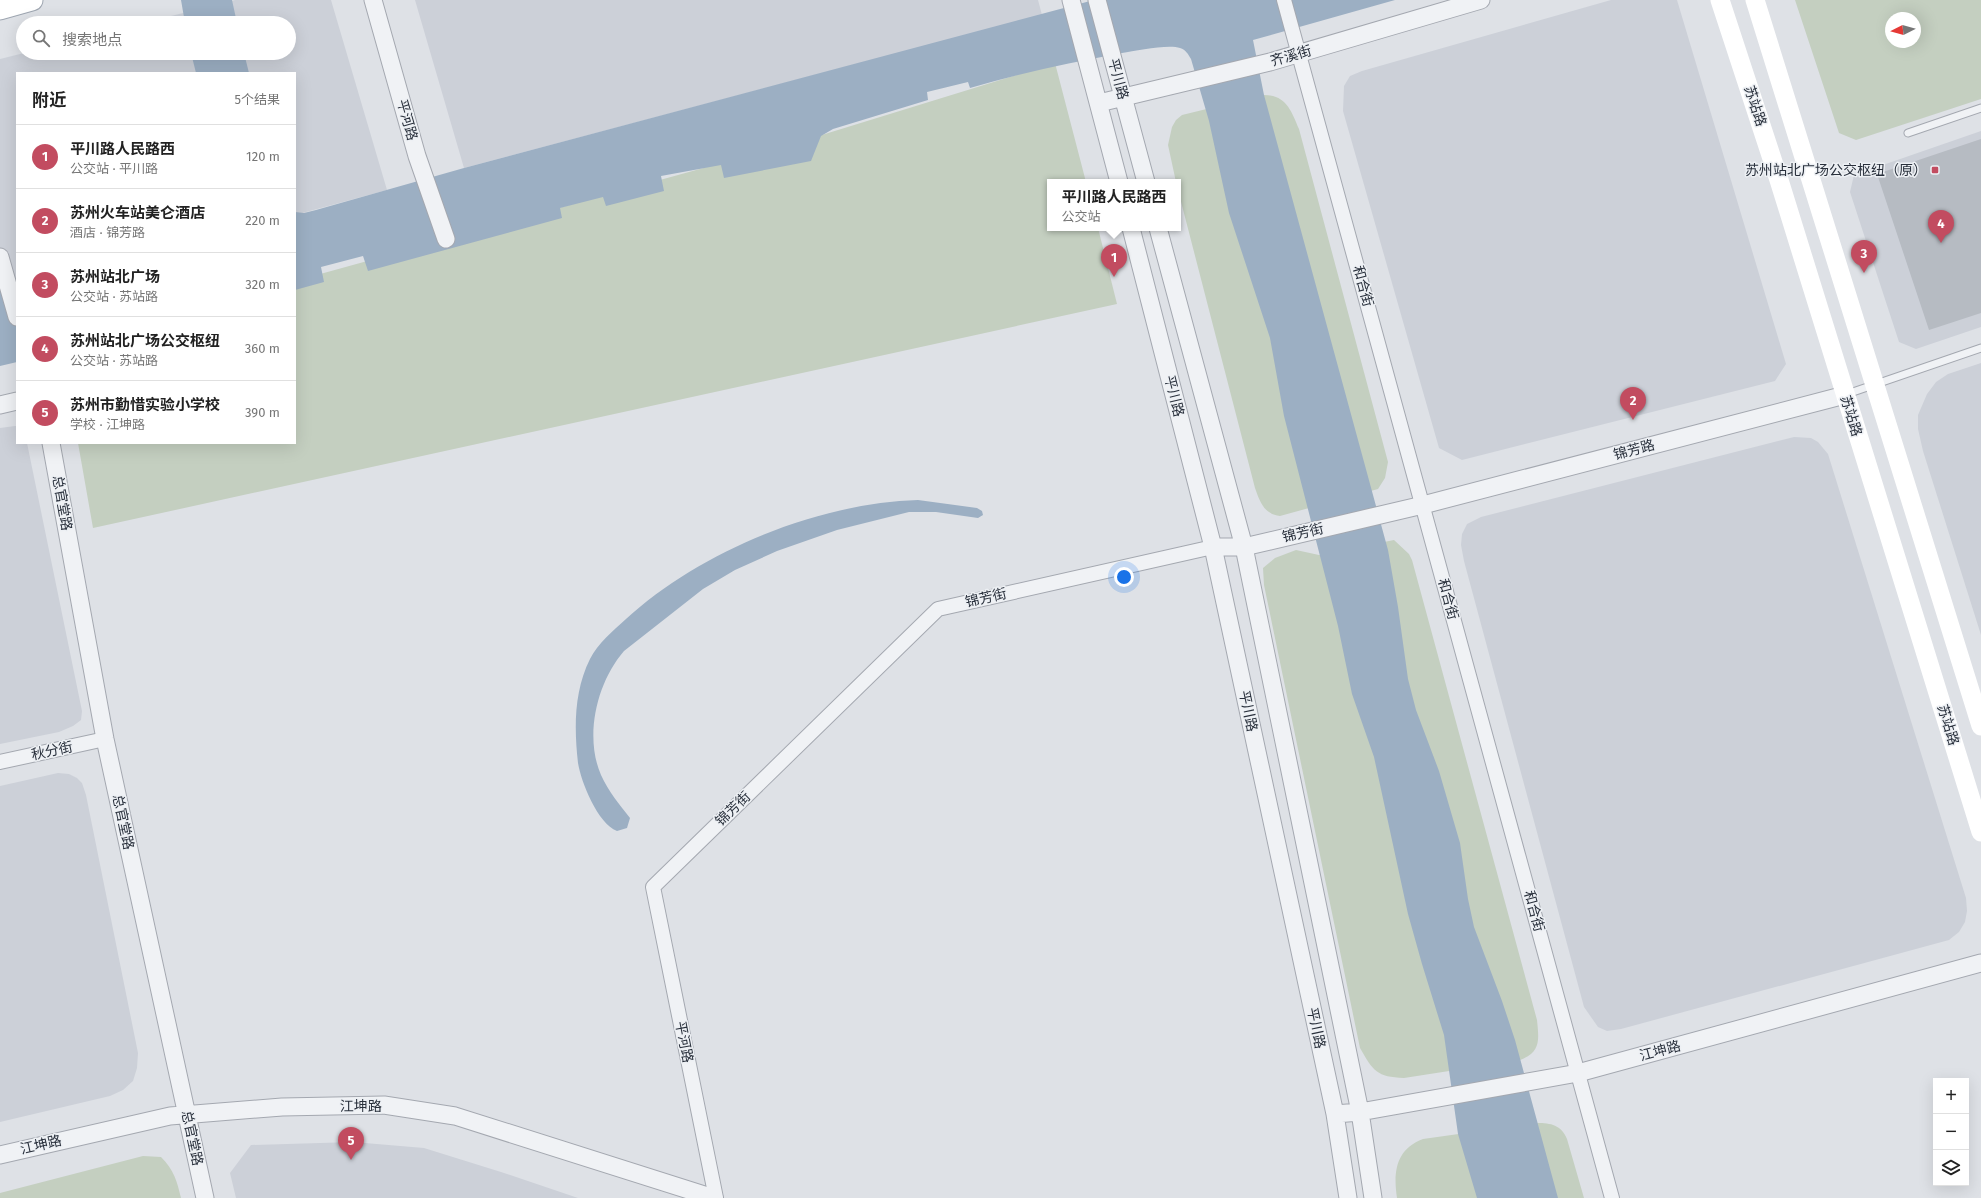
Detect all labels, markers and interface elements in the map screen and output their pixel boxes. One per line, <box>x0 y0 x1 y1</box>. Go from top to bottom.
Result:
north arrow <box>1885 12 1921 48</box>
search box <box>16 16 296 60</box>
icon: search <box>30 27 52 49</box>
text: 搜索地点 <box>62 31 122 49</box>
street label: 齐溪街 <box>1268 42 1314 70</box>
street label: 平川路 <box>1104 57 1132 101</box>
street label: 苏站路 <box>1740 83 1770 129</box>
text: 附近 <box>32 90 66 111</box>
text: 5个结果 <box>234 92 280 107</box>
street label: 平河路 <box>393 97 421 143</box>
text: 平川路人民路西 <box>70 140 175 158</box>
text: 1 <box>42 149 48 164</box>
text: 120 m <box>246 149 280 164</box>
text: 公交站 · 平川路 <box>70 161 158 176</box>
place label: 苏州站北广场公交枢纽（原） <box>1745 162 1927 179</box>
marker: 苏州站北广场公交枢纽（原） <box>1930 165 1940 175</box>
popup <box>1047 179 1181 231</box>
text: 平川路人民路西 <box>1061 188 1167 206</box>
text: 苏州火车站美仑酒店 <box>70 204 205 222</box>
text: 公交站 <box>1061 209 1101 224</box>
pin: 4 <box>1928 210 1954 243</box>
text: 2 <box>42 213 48 228</box>
text: 220 m <box>245 213 280 228</box>
text: 酒店 · 锦芳路 <box>70 225 145 240</box>
pin: 3 <box>1851 240 1877 273</box>
pin: 1 <box>1101 244 1127 277</box>
street label: 和合街 <box>1349 264 1377 308</box>
text: 苏州站北广场 <box>70 268 160 286</box>
text: 3 <box>42 277 48 292</box>
text: 320 m <box>245 277 280 292</box>
text: 公交站 · 苏站路 <box>70 289 158 304</box>
text: 苏州站北广场公交枢纽 <box>70 332 220 350</box>
text: 4 <box>41 341 49 356</box>
text: 360 m <box>245 341 280 356</box>
text: 公交站 · 苏站路 <box>70 353 158 368</box>
street label: 平川路 <box>1161 374 1187 418</box>
pin: 2 <box>1620 387 1646 420</box>
street label: 苏站路 <box>1837 393 1865 439</box>
text: 苏州市勤惜实验小学校 <box>70 396 220 414</box>
text: 5 <box>42 405 48 420</box>
text: 390 m <box>245 405 280 420</box>
text: 学校 · 江坤路 <box>70 417 145 432</box>
street label: 锦芳路 <box>1612 436 1656 464</box>
street label: 总官堂路 <box>49 474 75 532</box>
street label: 锦芳街 <box>1281 520 1325 546</box>
your location <box>1114 567 1134 587</box>
street label: 和合街 <box>1434 577 1462 621</box>
street label: 锦芳街 <box>964 585 1008 611</box>
street label: 平川路 <box>1235 689 1261 733</box>
street label: 苏站路 <box>1934 702 1962 748</box>
street label: 秋分街 <box>30 738 74 764</box>
street label: 锦芳街 <box>712 788 754 830</box>
street label: 总官堂路 <box>109 793 137 851</box>
street label: 和合街 <box>1520 889 1548 933</box>
street label: 平川路 <box>1303 1006 1329 1050</box>
street label: 平河路 <box>672 1020 696 1064</box>
street label: 江坤路 <box>1638 1037 1682 1065</box>
map controls <box>1933 1078 1969 1186</box>
button: + <box>1933 1078 1969 1114</box>
street label: 江坤路 <box>340 1098 382 1115</box>
street label: 总官堂路 <box>178 1109 206 1167</box>
button: − <box>1933 1114 1969 1150</box>
pin: 5 <box>338 1127 364 1160</box>
street label: 江坤路 <box>19 1132 63 1158</box>
button: layers <box>1933 1150 1969 1186</box>

